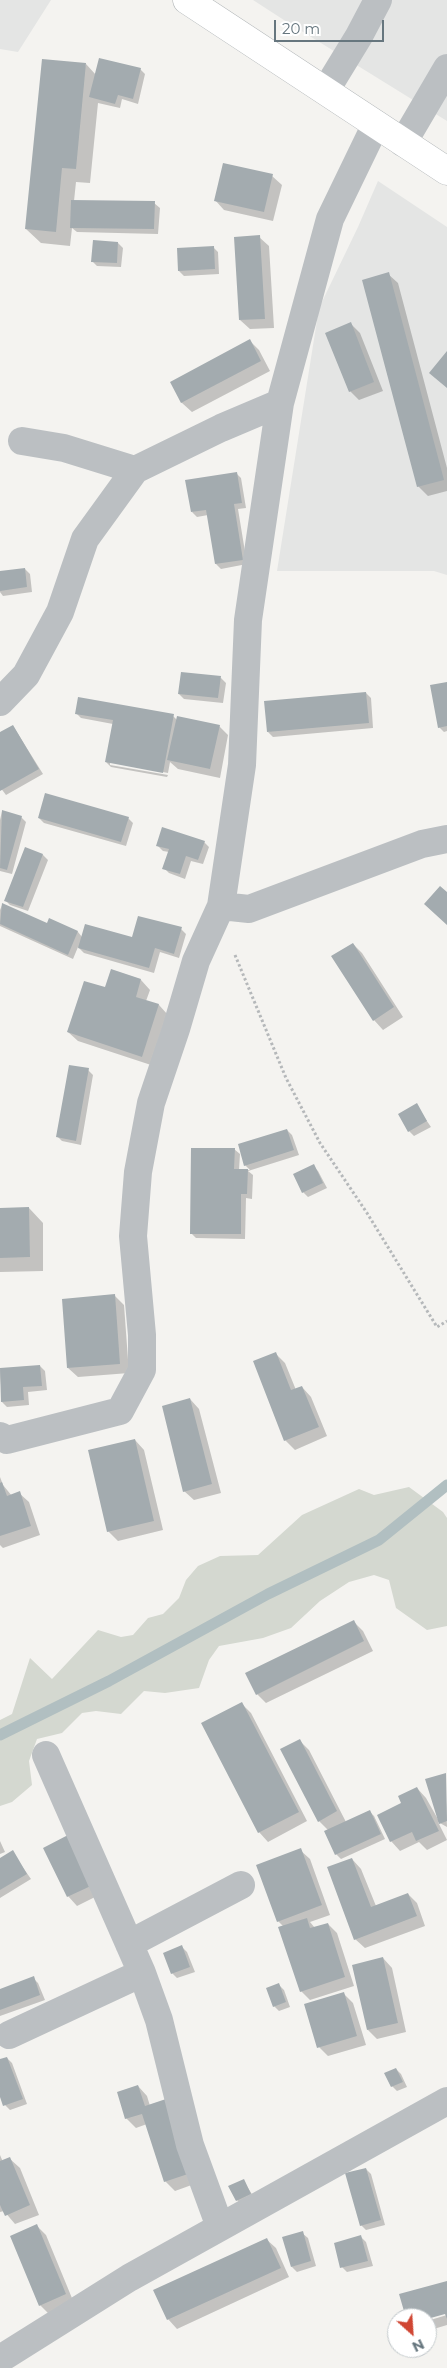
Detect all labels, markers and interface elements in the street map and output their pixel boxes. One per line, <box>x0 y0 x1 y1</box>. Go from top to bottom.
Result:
scale bar <box>277 10 387 42</box>
text: 20 m <box>282 19 320 38</box>
north arrow <box>387 2308 437 2358</box>
text: N <box>409 2335 427 2356</box>

